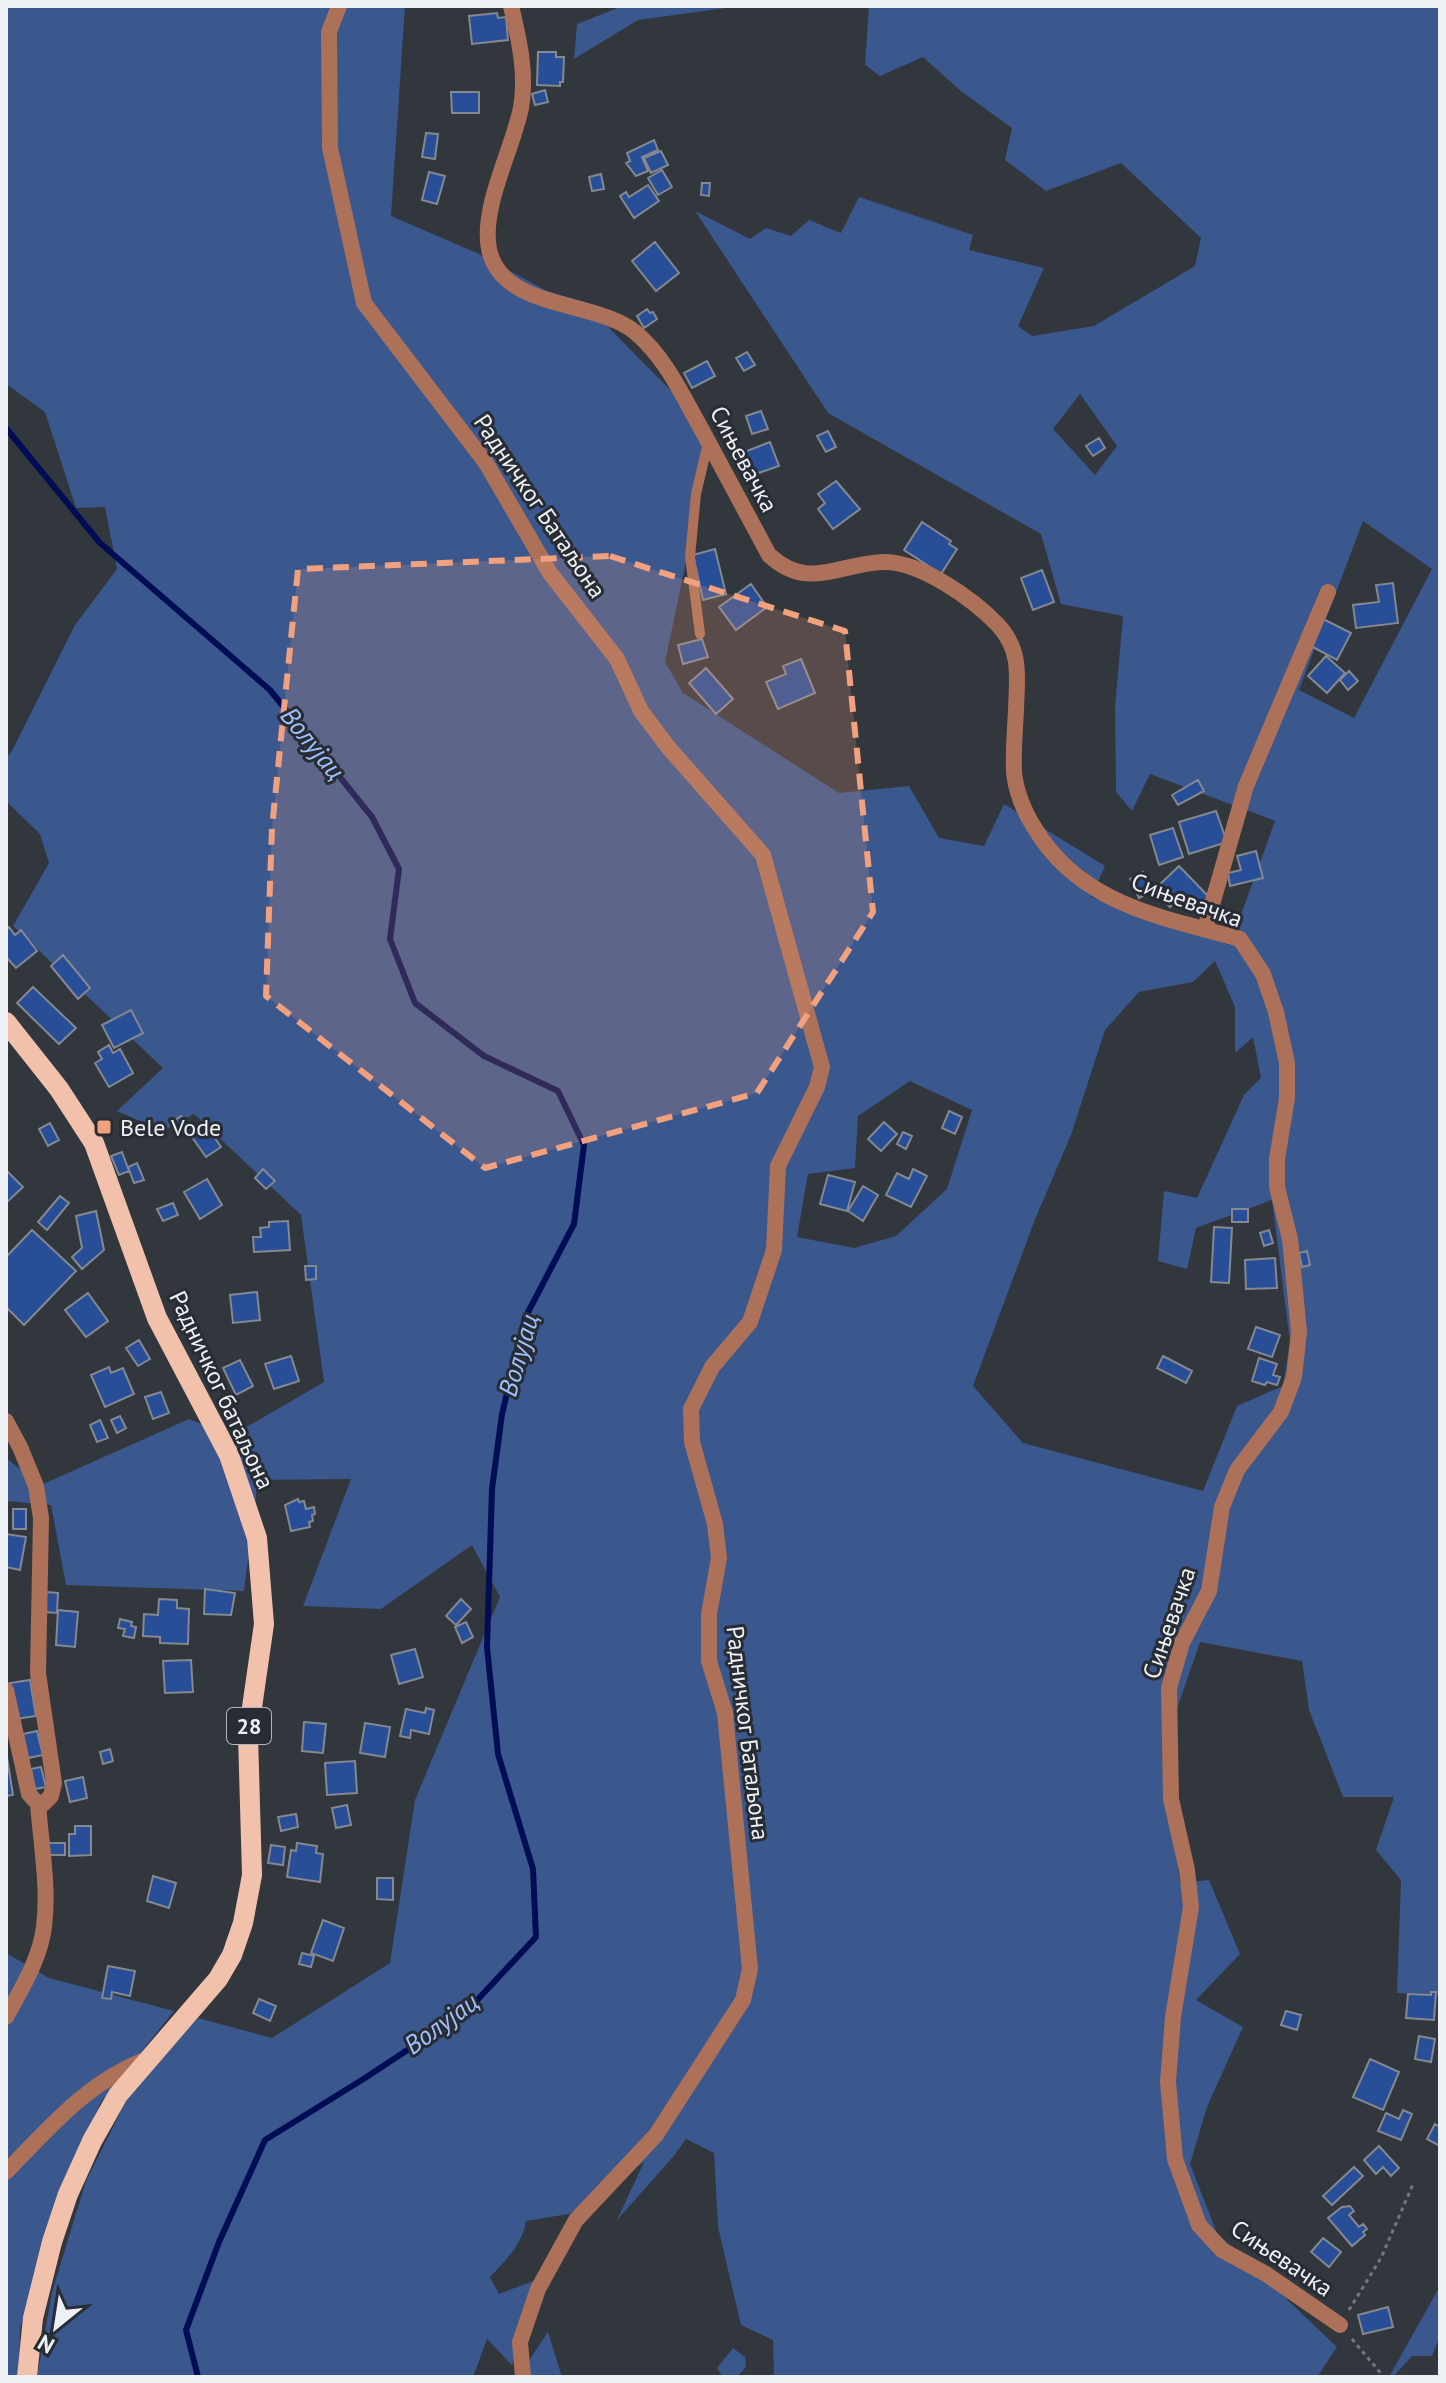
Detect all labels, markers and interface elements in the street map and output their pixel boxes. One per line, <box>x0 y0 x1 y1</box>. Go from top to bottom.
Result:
street label: Сињевачка <box>703 400 785 518</box>
street label: Радничког Батаљона <box>467 408 613 604</box>
water label: Волујац <box>274 700 352 786</box>
street label: Сињевачка <box>1127 866 1247 934</box>
place label: Bele Vode <box>120 1112 221 1143</box>
marker: Bele Vode <box>95 1118 113 1136</box>
street label: Радничког батаљона <box>162 1286 282 1494</box>
water label: Волујац <box>491 1310 545 1400</box>
street label: Сињевачка <box>1135 1563 1203 1683</box>
street label: Радничког Батаљона <box>719 1624 777 1842</box>
road number: 28 <box>227 1708 271 1744</box>
water label: Волујац <box>397 1985 485 2061</box>
street label: Сињевачка <box>1225 2213 1339 2303</box>
north arrow <box>16 2287 96 2367</box>
text: N <box>33 2329 59 2360</box>

